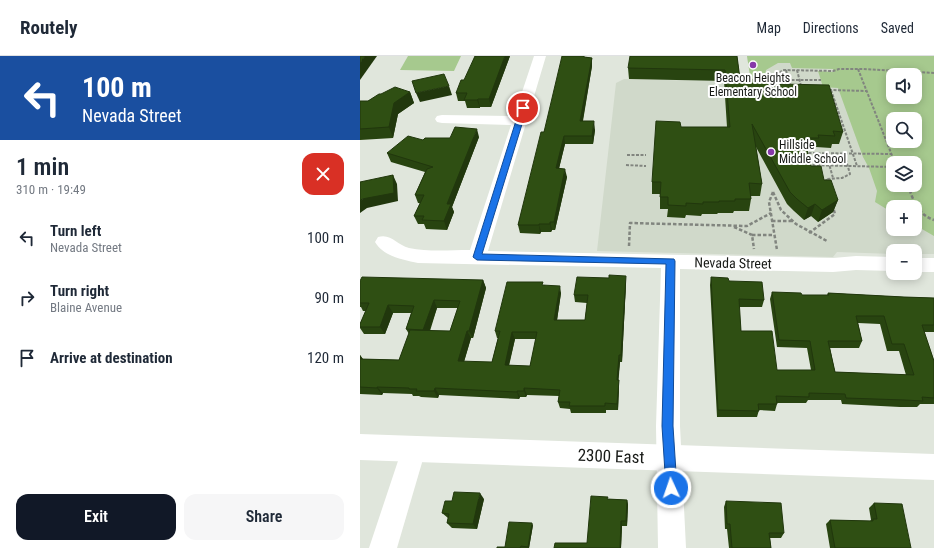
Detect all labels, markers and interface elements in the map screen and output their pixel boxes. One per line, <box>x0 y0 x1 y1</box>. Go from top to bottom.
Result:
text: Routely <box>20 16 77 39</box>
text: Map <box>757 20 781 36</box>
text: Directions <box>803 20 859 36</box>
text: Saved <box>881 20 914 36</box>
marker: Beacon Heights Elementary School <box>748 60 758 70</box>
map controls <box>886 68 922 280</box>
button: sound <box>886 68 922 104</box>
text: 100 m <box>82 71 152 104</box>
place label: Beacon Heights Elementary School <box>709 71 797 99</box>
icon: left <box>16 72 68 124</box>
pin <box>506 91 540 125</box>
icon: arrive <box>512 97 534 119</box>
text: Nevada Street <box>82 105 182 126</box>
button: search <box>886 112 922 148</box>
place label: Hillside Middle School <box>779 138 846 166</box>
marker: Hillside Middle School <box>766 147 776 157</box>
text: 1 min <box>16 153 69 181</box>
button: close <box>302 153 344 195</box>
button: layers <box>886 156 922 192</box>
text: 310 m · 19:49 <box>16 182 86 197</box>
button: + <box>886 200 922 236</box>
text: Turn left <box>50 222 101 240</box>
icon: left <box>16 227 38 249</box>
text: 100 m <box>307 229 344 247</box>
text: Nevada Street <box>50 240 122 255</box>
button: − <box>886 244 922 280</box>
street label: Nevada Street <box>694 254 772 272</box>
text: Turn right <box>50 282 109 300</box>
icon: right <box>16 287 38 309</box>
text: 90 m <box>314 289 344 307</box>
text: Blaine Avenue <box>50 300 122 315</box>
icon: arrive <box>16 347 38 369</box>
text: Arrive at destination <box>50 349 173 367</box>
text: 120 m <box>307 349 344 367</box>
street label: 2300 East <box>577 445 645 467</box>
position arrow <box>650 467 692 509</box>
button: Exit <box>16 494 176 540</box>
button: Share <box>184 494 344 540</box>

